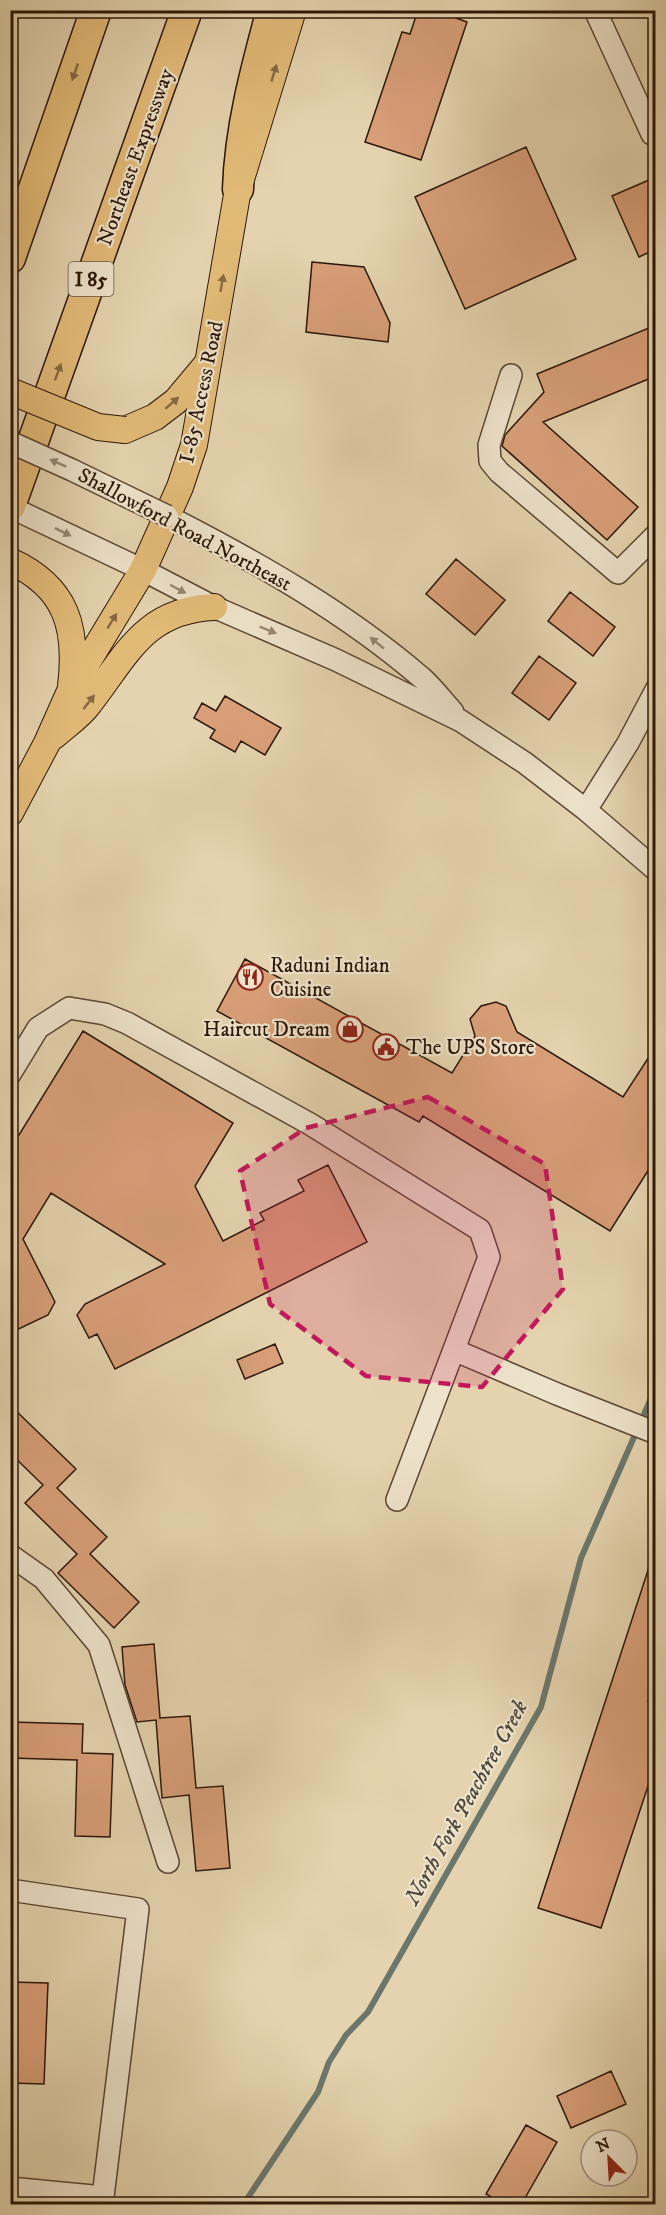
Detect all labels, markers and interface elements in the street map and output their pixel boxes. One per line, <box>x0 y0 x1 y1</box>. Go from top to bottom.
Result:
one-way arrow <box>69 63 79 81</box>
street label: Northeast Expressway <box>92 64 180 249</box>
one-way arrow <box>270 64 279 82</box>
road number: I 85 <box>68 262 113 296</box>
one-way arrow <box>218 273 227 292</box>
street label: I-85 Access Road <box>174 318 230 466</box>
one-way arrow <box>54 363 64 381</box>
one-way arrow <box>165 396 180 410</box>
one-way arrow <box>48 458 66 468</box>
street label: Shallowford Road Northeast <box>73 462 296 597</box>
one-way arrow <box>55 527 72 536</box>
one-way arrow <box>170 584 187 594</box>
one-way arrow <box>107 613 118 629</box>
one-way arrow <box>259 625 277 635</box>
one-way arrow <box>370 638 385 650</box>
one-way arrow <box>83 695 95 711</box>
place label: Raduni Indian Cuisine <box>270 953 390 1003</box>
restaurant icon: Raduni Indian Cuisine <box>235 962 265 992</box>
shop icon: Haircut Dream <box>335 1014 365 1044</box>
place label: Haircut Dream <box>203 1017 330 1043</box>
public building icon: The UPS Store <box>371 1032 401 1062</box>
place label: The UPS Store <box>406 1035 535 1061</box>
water label: North Fork Peachtree Creek <box>398 1695 534 1911</box>
north arrow <box>579 2128 639 2188</box>
text: N <box>593 2133 613 2157</box>

